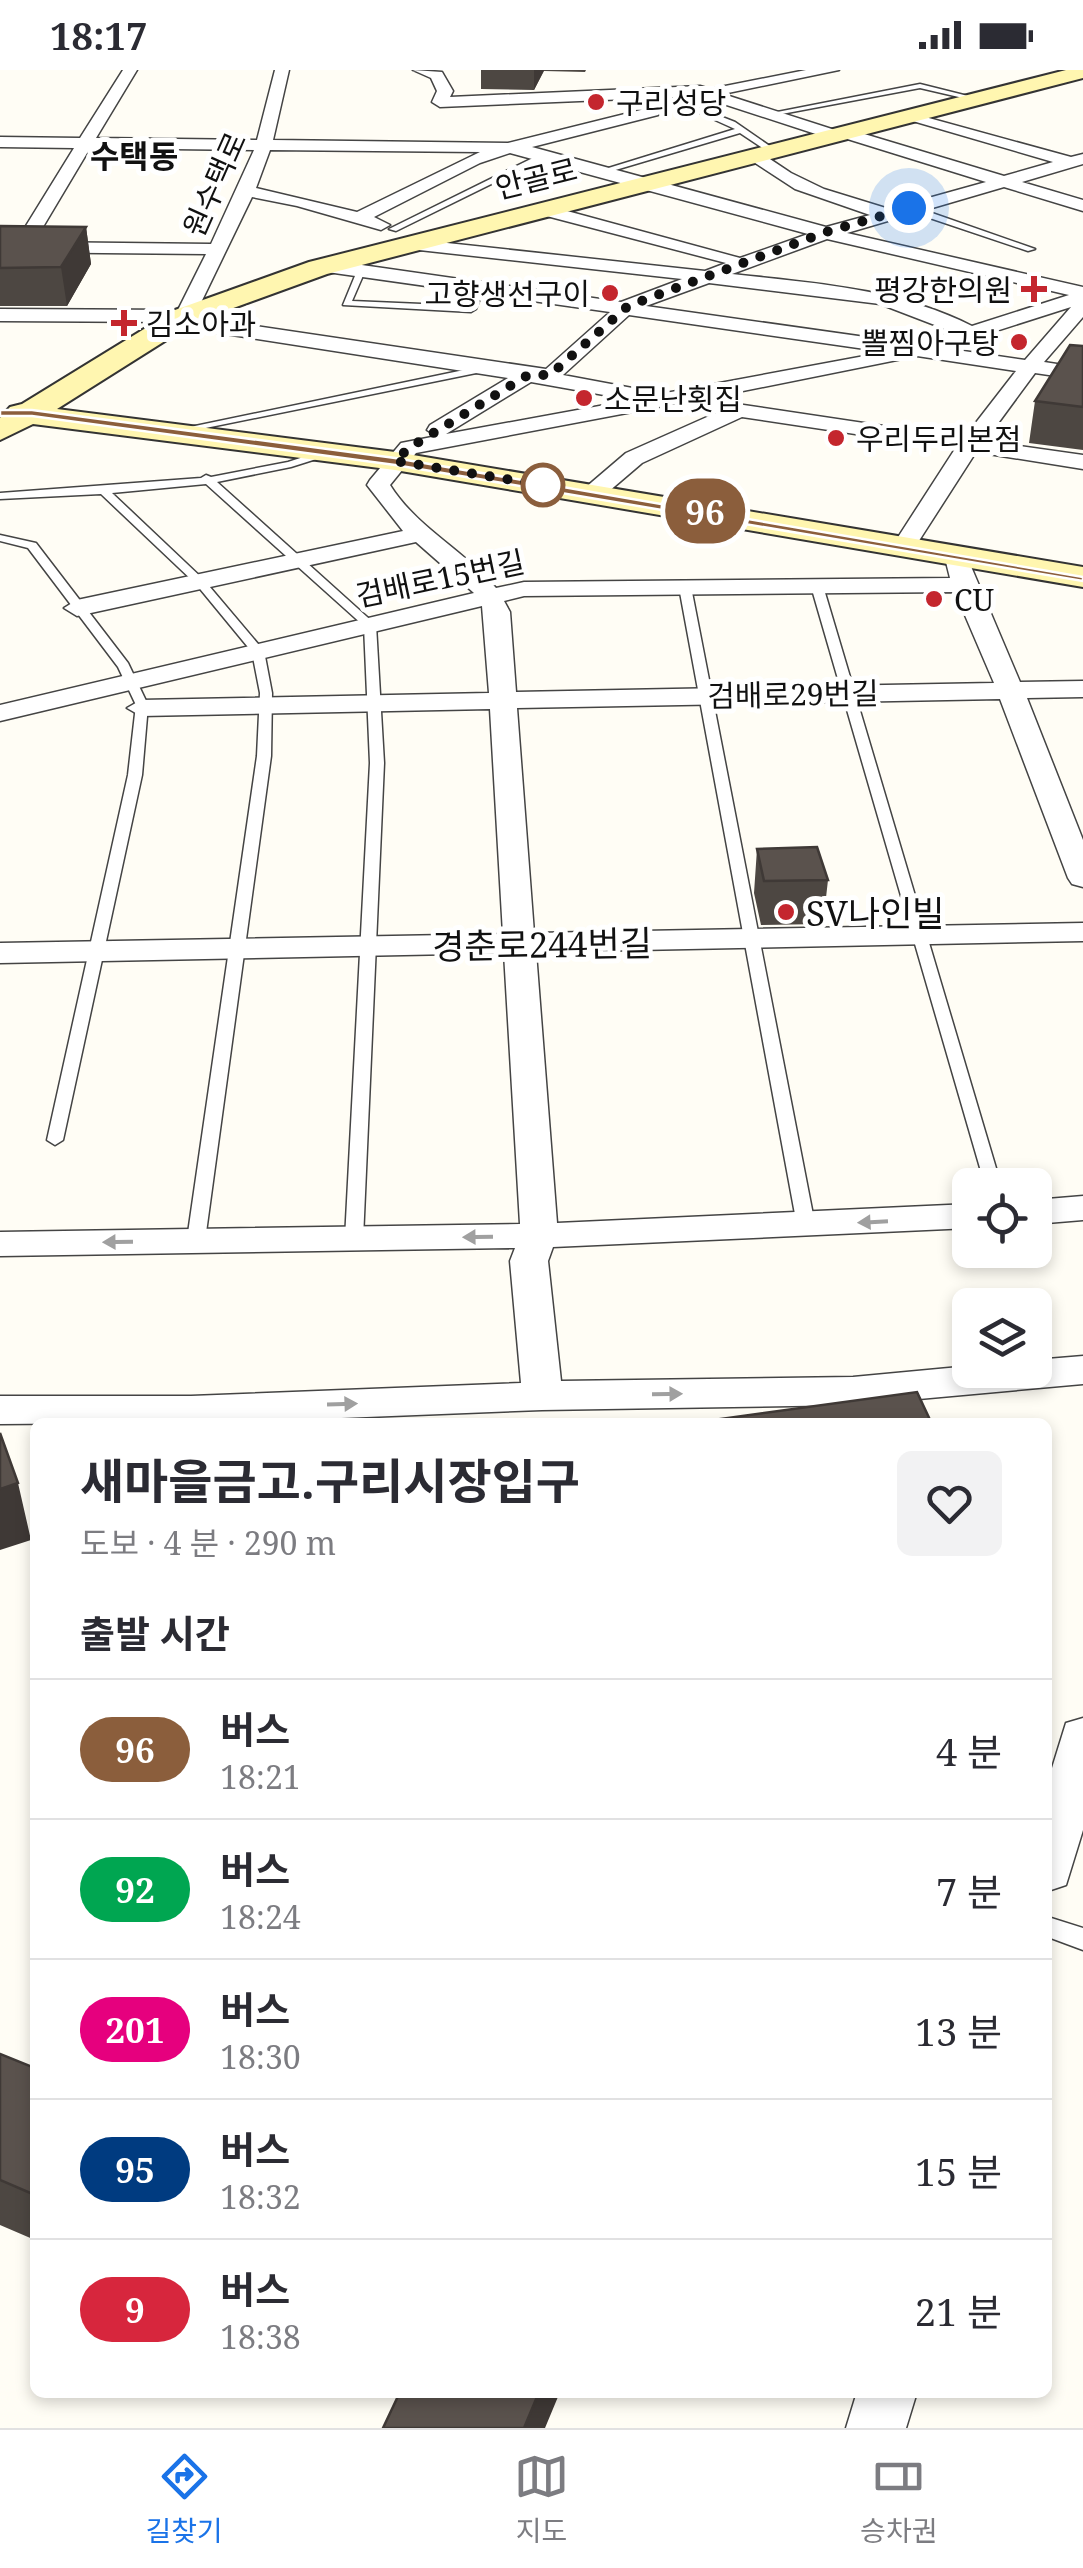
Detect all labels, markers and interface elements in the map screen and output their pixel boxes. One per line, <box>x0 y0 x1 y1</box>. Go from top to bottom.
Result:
text: 18:17 <box>50 9 147 61</box>
place label: 구리성당 <box>616 82 726 123</box>
marker: 구리성당 <box>585 91 607 113</box>
street label: 원수택로 <box>173 125 255 243</box>
district label: 수택동 <box>90 134 178 177</box>
street label: 안골로 <box>491 148 581 208</box>
your location <box>884 183 934 233</box>
place label: 평강한의원 <box>874 269 1012 310</box>
place label: 고향생선구이 <box>424 273 590 314</box>
marker: 평강한의원 <box>1021 276 1047 302</box>
marker: 고향생선구이 <box>599 282 621 304</box>
place label: 김소아과 <box>146 303 256 344</box>
marker: 김소아과 <box>111 310 137 336</box>
place label: 뽈찜아구탕 <box>861 322 999 363</box>
marker: 뽈찜아구탕 <box>1008 331 1030 353</box>
place label: 소문난횟집 <box>604 378 742 419</box>
marker: 소문난횟집 <box>573 387 595 409</box>
place label: 우리두리본점 <box>856 418 1022 459</box>
marker: 우리두리본점 <box>825 427 847 449</box>
unlabelled marker <box>522 464 564 506</box>
line badge: 96 <box>660 478 750 544</box>
text: 96 <box>685 488 725 535</box>
street label: 검배로15번길 <box>352 540 528 616</box>
place label: CU <box>954 579 994 620</box>
marker: CU <box>923 588 945 610</box>
street label: 검배로29번길 <box>707 672 879 716</box>
place label: SV나인빌 <box>806 889 945 936</box>
marker: SV나인빌 <box>775 901 797 923</box>
street label: 경춘로244번길 <box>432 919 652 969</box>
map controls <box>952 1168 1052 1388</box>
button: locate <box>952 1168 1052 1268</box>
one-way arrow <box>856 1214 888 1230</box>
one-way arrow <box>461 1229 493 1245</box>
one-way arrow <box>102 1234 133 1250</box>
button: layers <box>952 1288 1052 1388</box>
one-way arrow <box>652 1386 684 1402</box>
one-way arrow <box>327 1396 359 1412</box>
text: 새마을금고.구리시장입구 <box>80 1448 580 1513</box>
button: heart <box>897 1451 1002 1556</box>
text: 도보 · 4 분 · 290 m <box>80 1521 336 1564</box>
text: 출발 시간 <box>80 1607 230 1659</box>
text: 버스 <box>220 1703 290 1755</box>
text: 4 분 <box>936 1725 1002 1777</box>
text: 96 <box>115 1726 155 1773</box>
text: 18:21 <box>220 1755 301 1798</box>
text: 버스 <box>220 1843 290 1895</box>
text: 7 분 <box>936 1865 1002 1917</box>
text: 92 <box>115 1866 155 1913</box>
text: 18:24 <box>220 1895 301 1938</box>
text: 버스 <box>220 1983 290 2035</box>
text: 13 분 <box>915 2005 1002 2057</box>
text: 201 <box>105 2006 165 2053</box>
text: 18:30 <box>220 2035 301 2078</box>
text: 버스 <box>220 2123 290 2175</box>
text: 15 분 <box>915 2145 1002 2197</box>
text: 95 <box>115 2146 155 2193</box>
text: 18:32 <box>220 2175 301 2218</box>
text: 버스 <box>220 2263 290 2315</box>
text: 21 분 <box>915 2285 1002 2337</box>
text: 9 <box>125 2286 145 2333</box>
text: 18:38 <box>220 2315 301 2358</box>
tab: 길찾기 <box>146 2449 223 2549</box>
tab: 지도 <box>514 2449 569 2549</box>
tab: 승차권 <box>860 2449 937 2549</box>

